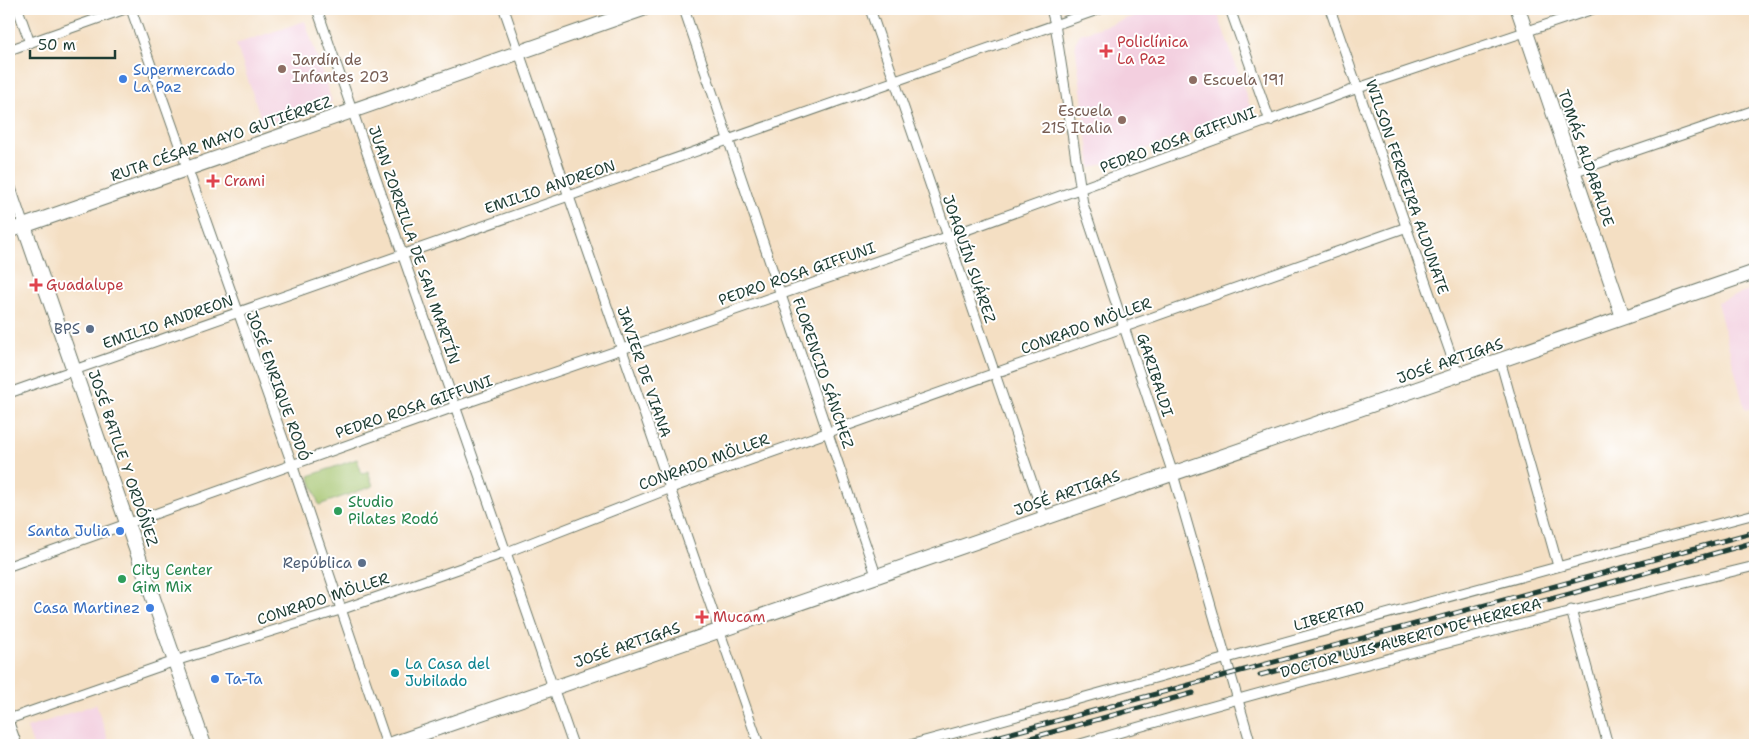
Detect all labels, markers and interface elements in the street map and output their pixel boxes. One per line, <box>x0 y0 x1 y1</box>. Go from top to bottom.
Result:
scale bar <box>30 28 115 60</box>
place label: Policlínica La Paz <box>1117 32 1189 69</box>
text: 50 m <box>38 35 76 55</box>
marker: Policlínica La Paz <box>1099 44 1113 58</box>
place label: Jardín de Infantes 203 <box>292 50 389 87</box>
place label: Supermercado La Paz <box>133 60 235 97</box>
marker: Jardín de Infantes 203 <box>276 63 288 75</box>
place label: Escuela 191 <box>1203 70 1284 90</box>
marker: Supermercado La Paz <box>117 73 129 85</box>
marker: Escuela 191 <box>1187 74 1199 86</box>
street label: WILSON FERREIRA ALDUNATE <box>1361 77 1453 297</box>
street label: TOMÁS ALDABALDE <box>1553 87 1620 229</box>
street label: RUTA CÉSAR MAYO GUTIÉRREZ <box>107 91 334 186</box>
place label: Escuela 215 Italia <box>1041 101 1113 138</box>
street label: PEDRO ROSA GIFFUNI <box>1097 102 1259 178</box>
marker: Escuela 215 Italia <box>1116 114 1128 126</box>
street label: JUAN ZORRILLA DE SAN MARTÍN <box>364 123 465 367</box>
street label: EMILIO ANDREON <box>482 155 618 219</box>
place label: Crami <box>224 171 265 191</box>
marker: Crami <box>206 174 220 188</box>
street label: JOAQUÍN SUÁREZ <box>938 192 1001 326</box>
street label: PEDRO ROSA GIFFUNI <box>716 238 878 310</box>
place label: Guadalupe <box>46 275 124 295</box>
marker: Guadalupe <box>30 279 42 291</box>
street label: EMILIO ANDREON <box>100 290 236 354</box>
street label: CONRADO MÖLLER <box>1018 293 1154 359</box>
street label: FLORENCIO SÁNCHEZ <box>788 294 859 451</box>
street label: JAVIER DE VIANA <box>612 304 676 440</box>
street label: JOSÉ ENRIQUE RODÓ <box>241 308 315 464</box>
place label: BPS <box>54 319 80 339</box>
marker: BPS <box>84 323 96 335</box>
street label: GARIBALDI <box>1132 331 1178 419</box>
street label: JOSÉ ARTIGAS <box>1394 333 1506 388</box>
street label: JOSÉ BATLLE Y ORDÓÑEZ <box>83 366 165 549</box>
street label: PEDRO ROSA GIFFUNI <box>333 371 495 443</box>
street label: CONRADO MÖLLER <box>636 429 772 495</box>
street label: JOSÉ ARTIGAS <box>1011 465 1123 520</box>
place label: Studio Pilates Rodó <box>348 492 439 529</box>
marker: Studio Pilates Rodó <box>332 505 344 517</box>
place label: Santa Julia <box>27 521 111 541</box>
marker: Santa Julia <box>114 525 126 537</box>
place label: República <box>283 553 353 573</box>
marker: República <box>356 557 368 569</box>
place label: City Center Gim Mix <box>132 560 213 597</box>
street label: CONRADO MÖLLER <box>254 568 392 630</box>
marker: City Center Gim Mix <box>116 573 128 585</box>
street label: DOCTOR LUIS ALBERTO DE HERRERA <box>1278 593 1544 683</box>
street label: LIBERTAD <box>1291 596 1367 636</box>
place label: Casa Martinez <box>33 598 140 618</box>
marker: Casa Martinez <box>144 602 156 614</box>
place label: Mucam <box>713 607 765 627</box>
marker: Mucam <box>695 610 709 624</box>
street label: JOSÉ ARTIGAS <box>571 617 683 672</box>
place label: La Casa del Jubilado <box>405 654 490 691</box>
marker: La Casa del Jubilado <box>389 667 401 679</box>
place label: Ta-Ta <box>225 669 263 689</box>
marker: Ta-Ta <box>209 673 221 685</box>

